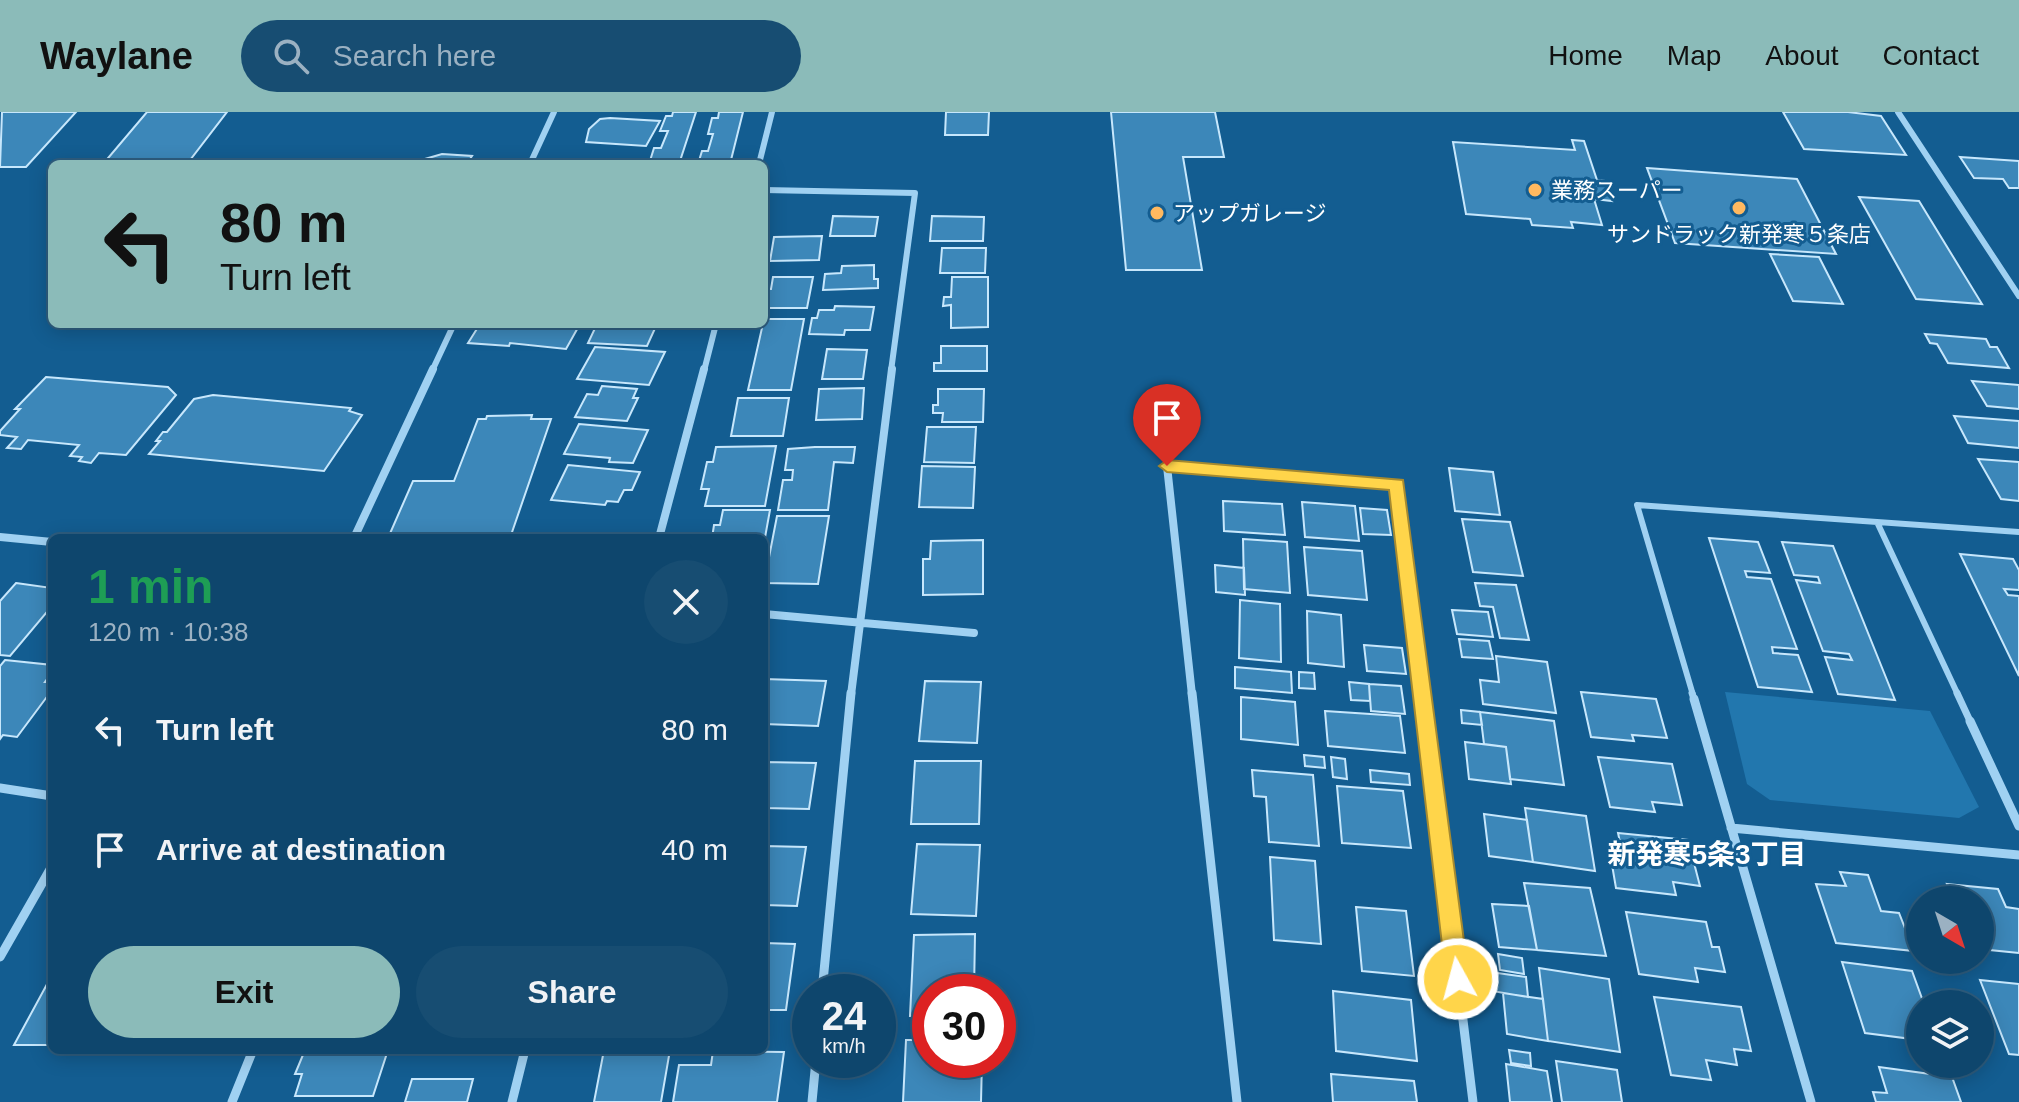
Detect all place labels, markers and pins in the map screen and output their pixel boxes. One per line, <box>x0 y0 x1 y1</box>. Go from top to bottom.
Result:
place label: 業務スーパー <box>1551 178 1683 203</box>
marker: 業務スーパー <box>1526 181 1544 199</box>
marker: サンドラック新発寒５条店 <box>1730 199 1748 217</box>
place label: アップガレージ <box>1173 201 1327 226</box>
marker: アップガレージ <box>1148 204 1166 222</box>
place label: サンドラック新発寒５条店 <box>1607 222 1871 247</box>
pin <box>1133 384 1201 466</box>

